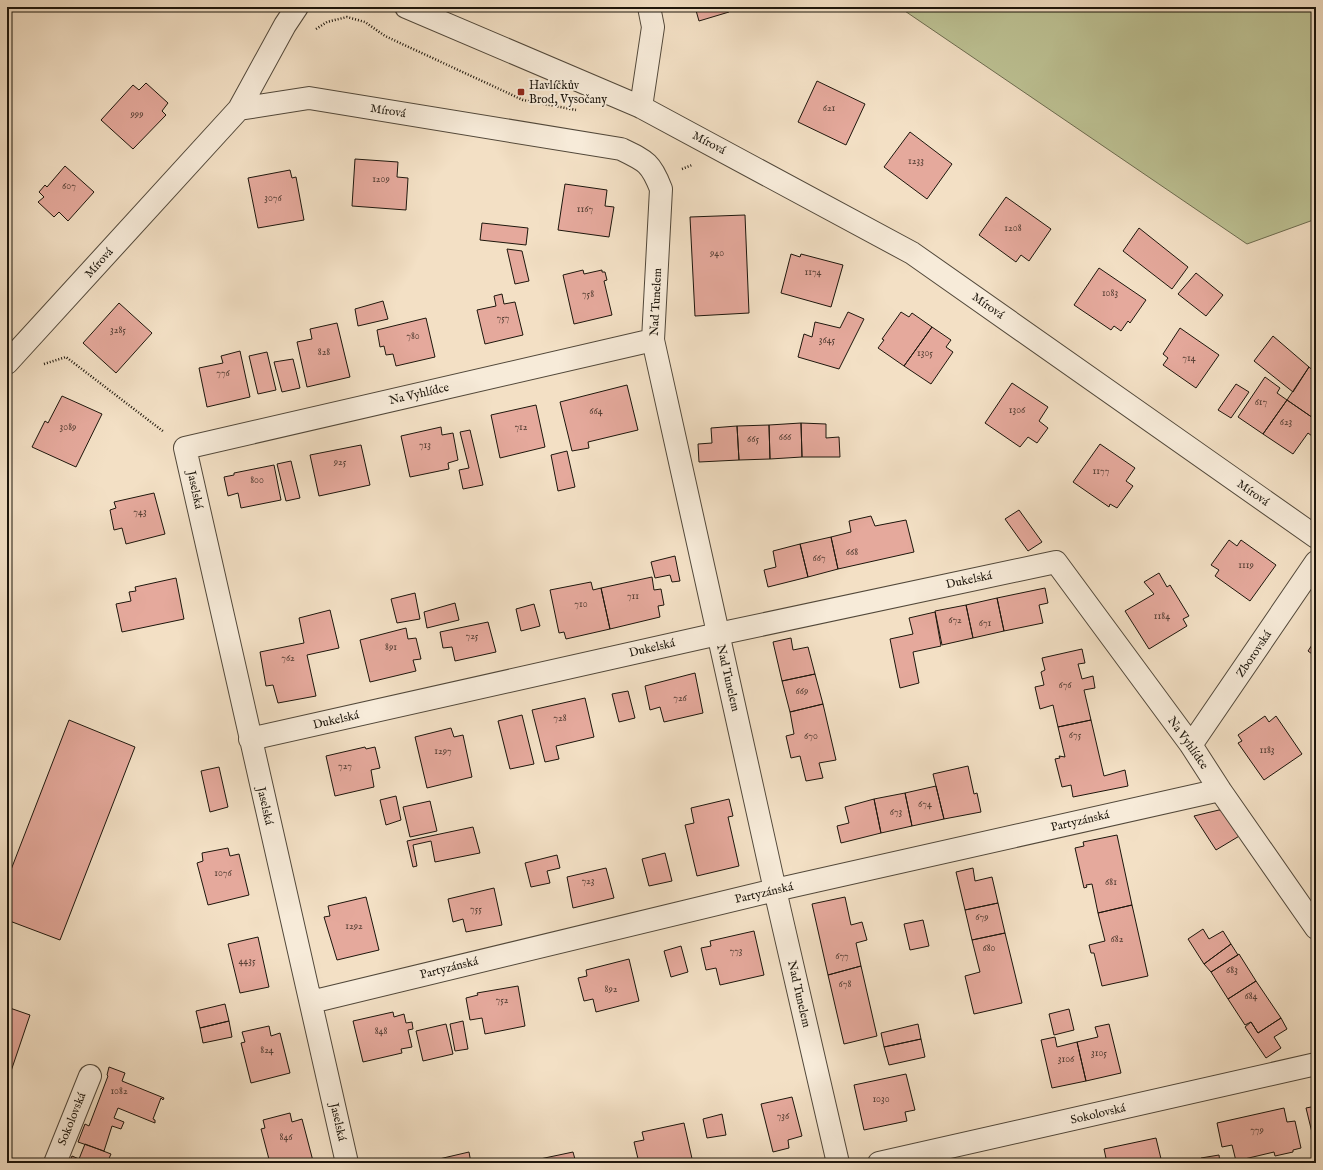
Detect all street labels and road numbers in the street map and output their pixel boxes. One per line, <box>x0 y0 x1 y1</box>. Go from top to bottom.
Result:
street label: Mírová <box>369 101 408 121</box>
street label: Mírová <box>690 128 729 158</box>
street label: Mírová <box>81 244 117 281</box>
street label: Nad Tunelem <box>647 268 665 336</box>
street label: Mírová <box>969 290 1008 323</box>
street label: Na Vyhlídce <box>388 380 451 408</box>
street label: Jaselská <box>182 468 207 511</box>
street label: Mírová <box>1234 477 1273 510</box>
street label: Dukelská <box>945 568 994 592</box>
street label: Zborovská <box>1233 627 1276 680</box>
street label: Dukelská <box>627 635 677 661</box>
street label: Nad Tunelem <box>713 643 743 713</box>
street label: Dukelská <box>311 707 361 733</box>
street label: Na Vyhlídce <box>1164 714 1212 773</box>
street label: Jaselská <box>252 784 277 828</box>
street label: Partyzánská <box>1049 807 1111 835</box>
street label: Partyzánská <box>733 879 795 907</box>
street label: Partyzánská <box>418 953 480 982</box>
street label: Nad Tunelem <box>784 959 814 1029</box>
street label: Sokolovská <box>55 1089 90 1148</box>
street label: Jaselská <box>325 1100 350 1144</box>
street label: Sokolovská <box>1069 1100 1128 1128</box>

